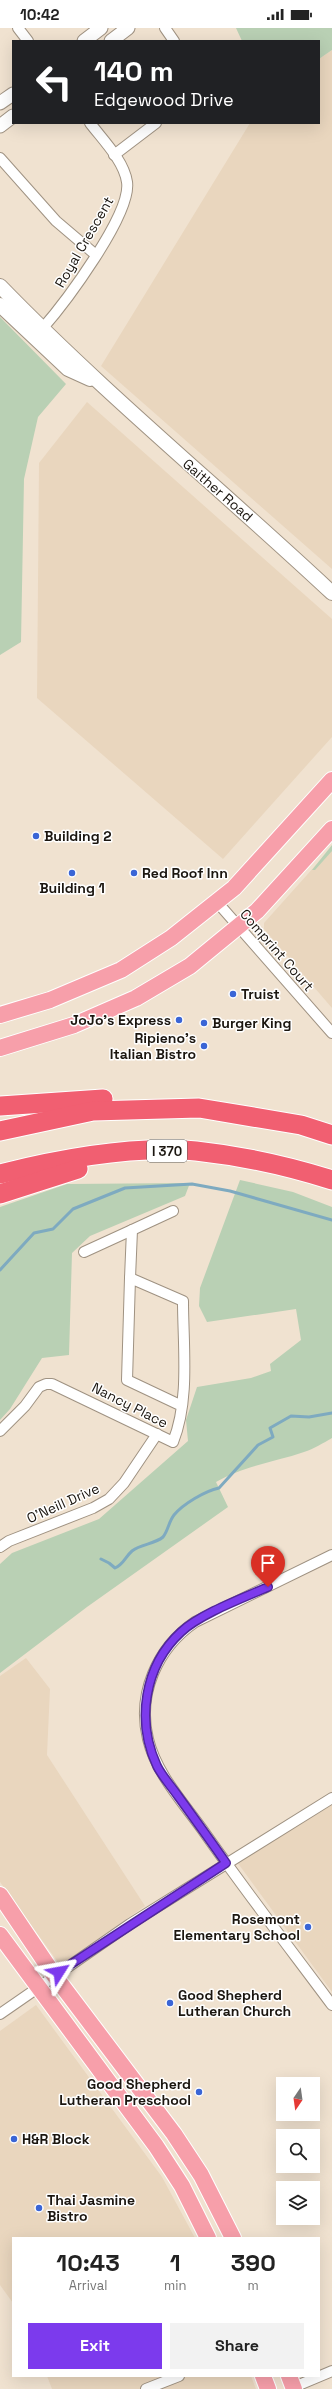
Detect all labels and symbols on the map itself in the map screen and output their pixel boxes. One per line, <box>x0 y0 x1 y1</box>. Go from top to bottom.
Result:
street label: Royal Crescent <box>51 193 117 291</box>
street label: Gaither Road <box>179 455 257 525</box>
place label: Building 2 <box>44 827 111 845</box>
marker: Building 2 <box>31 831 41 841</box>
place label: Red Roof Inn <box>142 864 228 882</box>
marker: Building 1 <box>67 868 77 878</box>
marker: Red Roof Inn <box>129 868 139 878</box>
place label: Building 1 <box>39 879 105 897</box>
street label: Comprint Court <box>236 905 318 995</box>
place label: Truist <box>241 985 280 1003</box>
marker: Truist <box>228 989 238 999</box>
place label: JoJo's Express <box>70 1011 171 1029</box>
place label: Burger King <box>212 1014 291 1032</box>
marker: JoJo's Express <box>174 1015 184 1025</box>
marker: Burger King <box>199 1018 209 1028</box>
place label: Ripieno's Italian Bistro <box>110 1029 196 1063</box>
marker: Ripieno's Italian Bistro <box>199 1041 209 1051</box>
road number: I 370 <box>147 1140 187 1162</box>
street label: Nancy Place <box>89 1378 171 1432</box>
street label: O'Neill Drive <box>24 1479 102 1527</box>
pin <box>251 1546 285 1587</box>
place label: Rosemont Elementary School <box>174 1910 300 1944</box>
marker: Rosemont Elementary School <box>303 1922 313 1932</box>
position arrow <box>38 1951 80 1993</box>
place label: Good Shepherd Lutheran Church <box>178 1986 291 2020</box>
marker: Good Shepherd Lutheran Church <box>165 1998 175 2008</box>
place label: Good Shepherd Lutheran Preschool <box>59 2075 191 2109</box>
north arrow <box>276 2077 320 2121</box>
marker: Good Shepherd Lutheran Preschool <box>194 2087 204 2097</box>
place label: H&R Block <box>22 2130 90 2148</box>
marker: H&R Block <box>9 2134 19 2144</box>
place label: Thai Jasmine Bistro <box>47 2191 135 2225</box>
marker: Thai Jasmine Bistro <box>34 2203 44 2213</box>

